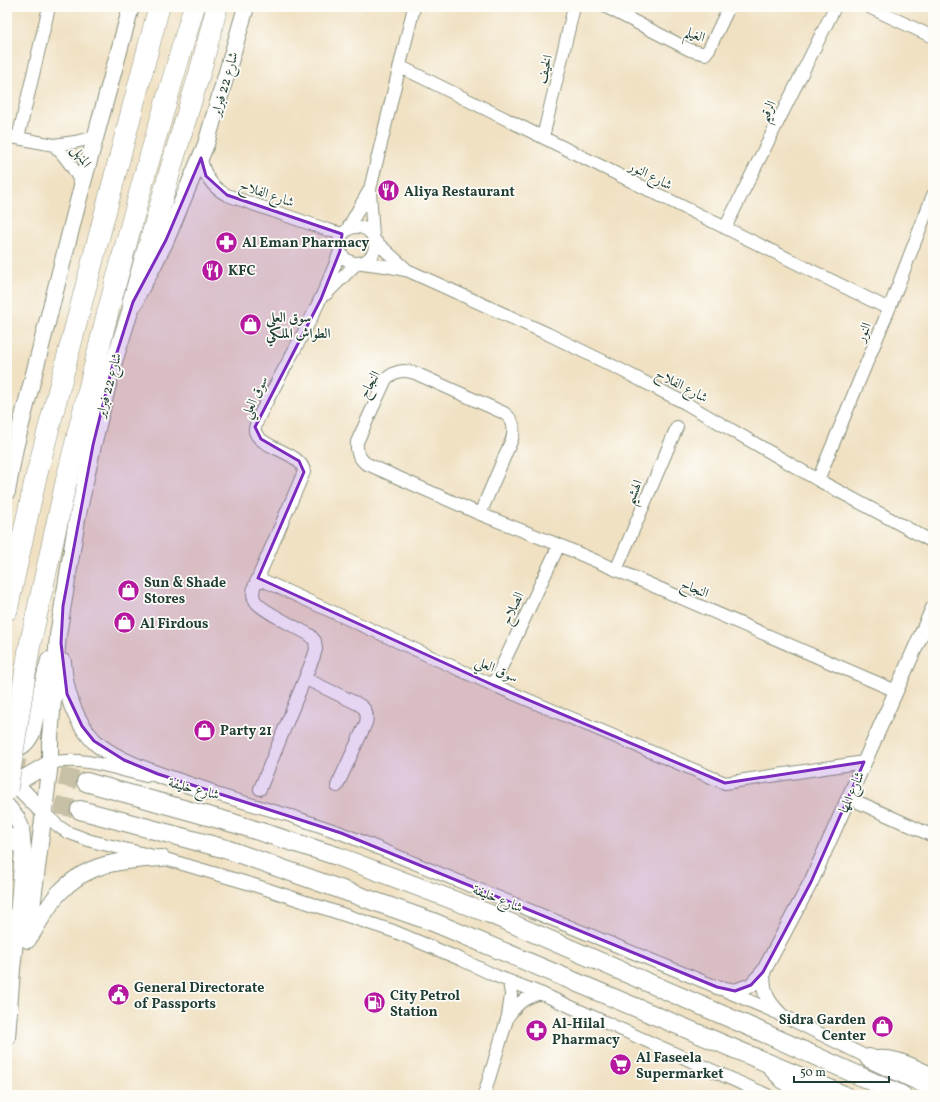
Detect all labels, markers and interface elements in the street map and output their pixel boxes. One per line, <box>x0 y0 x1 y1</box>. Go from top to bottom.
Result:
street label: الغيلم <box>680 23 708 52</box>
street label: شارع 22 فبراير <box>207 50 245 121</box>
street label: الخيف <box>533 53 558 86</box>
street label: الرقيم <box>755 98 784 127</box>
street label: المنهل <box>66 142 95 172</box>
street label: شارع النور <box>623 156 675 196</box>
street label: شارع الفلاح <box>236 176 297 215</box>
restaurant icon: Aliya Restaurant <box>375 178 401 204</box>
place label: Aliya Restaurant <box>404 183 515 202</box>
pharmacy icon: Al Eman Pharmacy <box>214 229 240 255</box>
place label: Al Eman Pharmacy <box>242 234 370 253</box>
restaurant icon: KFC <box>199 257 225 283</box>
place label: KFC <box>228 262 255 281</box>
place label: سوق العلي الطواش الملكي <box>265 309 331 347</box>
shop icon: سوق العلي الطواش الملكي <box>238 312 264 338</box>
street label: النور <box>851 320 877 347</box>
street label: شارع 22 فبراير <box>91 351 128 422</box>
street label: شارع الفلاح <box>651 365 711 410</box>
street label: النجاح <box>355 368 387 403</box>
street label: سوق العلي <box>237 373 275 423</box>
street label: الهشيم <box>621 477 651 509</box>
place label: Sun & Shade Stores <box>144 574 226 609</box>
street label: النجاح <box>677 575 711 606</box>
shop icon: Sun & Shade Stores <box>115 577 141 603</box>
street label: الصلاح <box>497 589 531 629</box>
shop icon: Al Firdous <box>112 610 138 636</box>
place label: Al Firdous <box>140 615 208 634</box>
street label: سوق العلي <box>471 653 521 690</box>
shop icon: Party 21 <box>192 717 218 743</box>
place label: Party 21 <box>220 722 272 741</box>
street label: شارع المها <box>835 769 871 817</box>
street label: شارع خليفة <box>166 773 221 806</box>
street label: شارع خليفة <box>469 881 525 919</box>
place label: General Directorate of Passports <box>134 979 264 1014</box>
public building icon: General Directorate of Passports <box>105 982 131 1008</box>
place label: City Petrol Station <box>390 987 460 1022</box>
fuel station icon: City Petrol Station <box>362 990 388 1016</box>
place label: Sidra Garden Center <box>779 1011 866 1046</box>
shop icon: Sidra Garden Center <box>869 1014 895 1040</box>
place label: Al-Hilal Pharmacy <box>552 1015 620 1050</box>
pharmacy icon: Al-Hilal Pharmacy <box>524 1018 550 1044</box>
place label: Al Faseela Supermarket <box>636 1049 724 1084</box>
supermarket icon: Al Faseela Supermarket <box>607 1052 633 1078</box>
scale bar <box>794 1058 889 1084</box>
text: 50 m <box>800 1065 826 1081</box>

